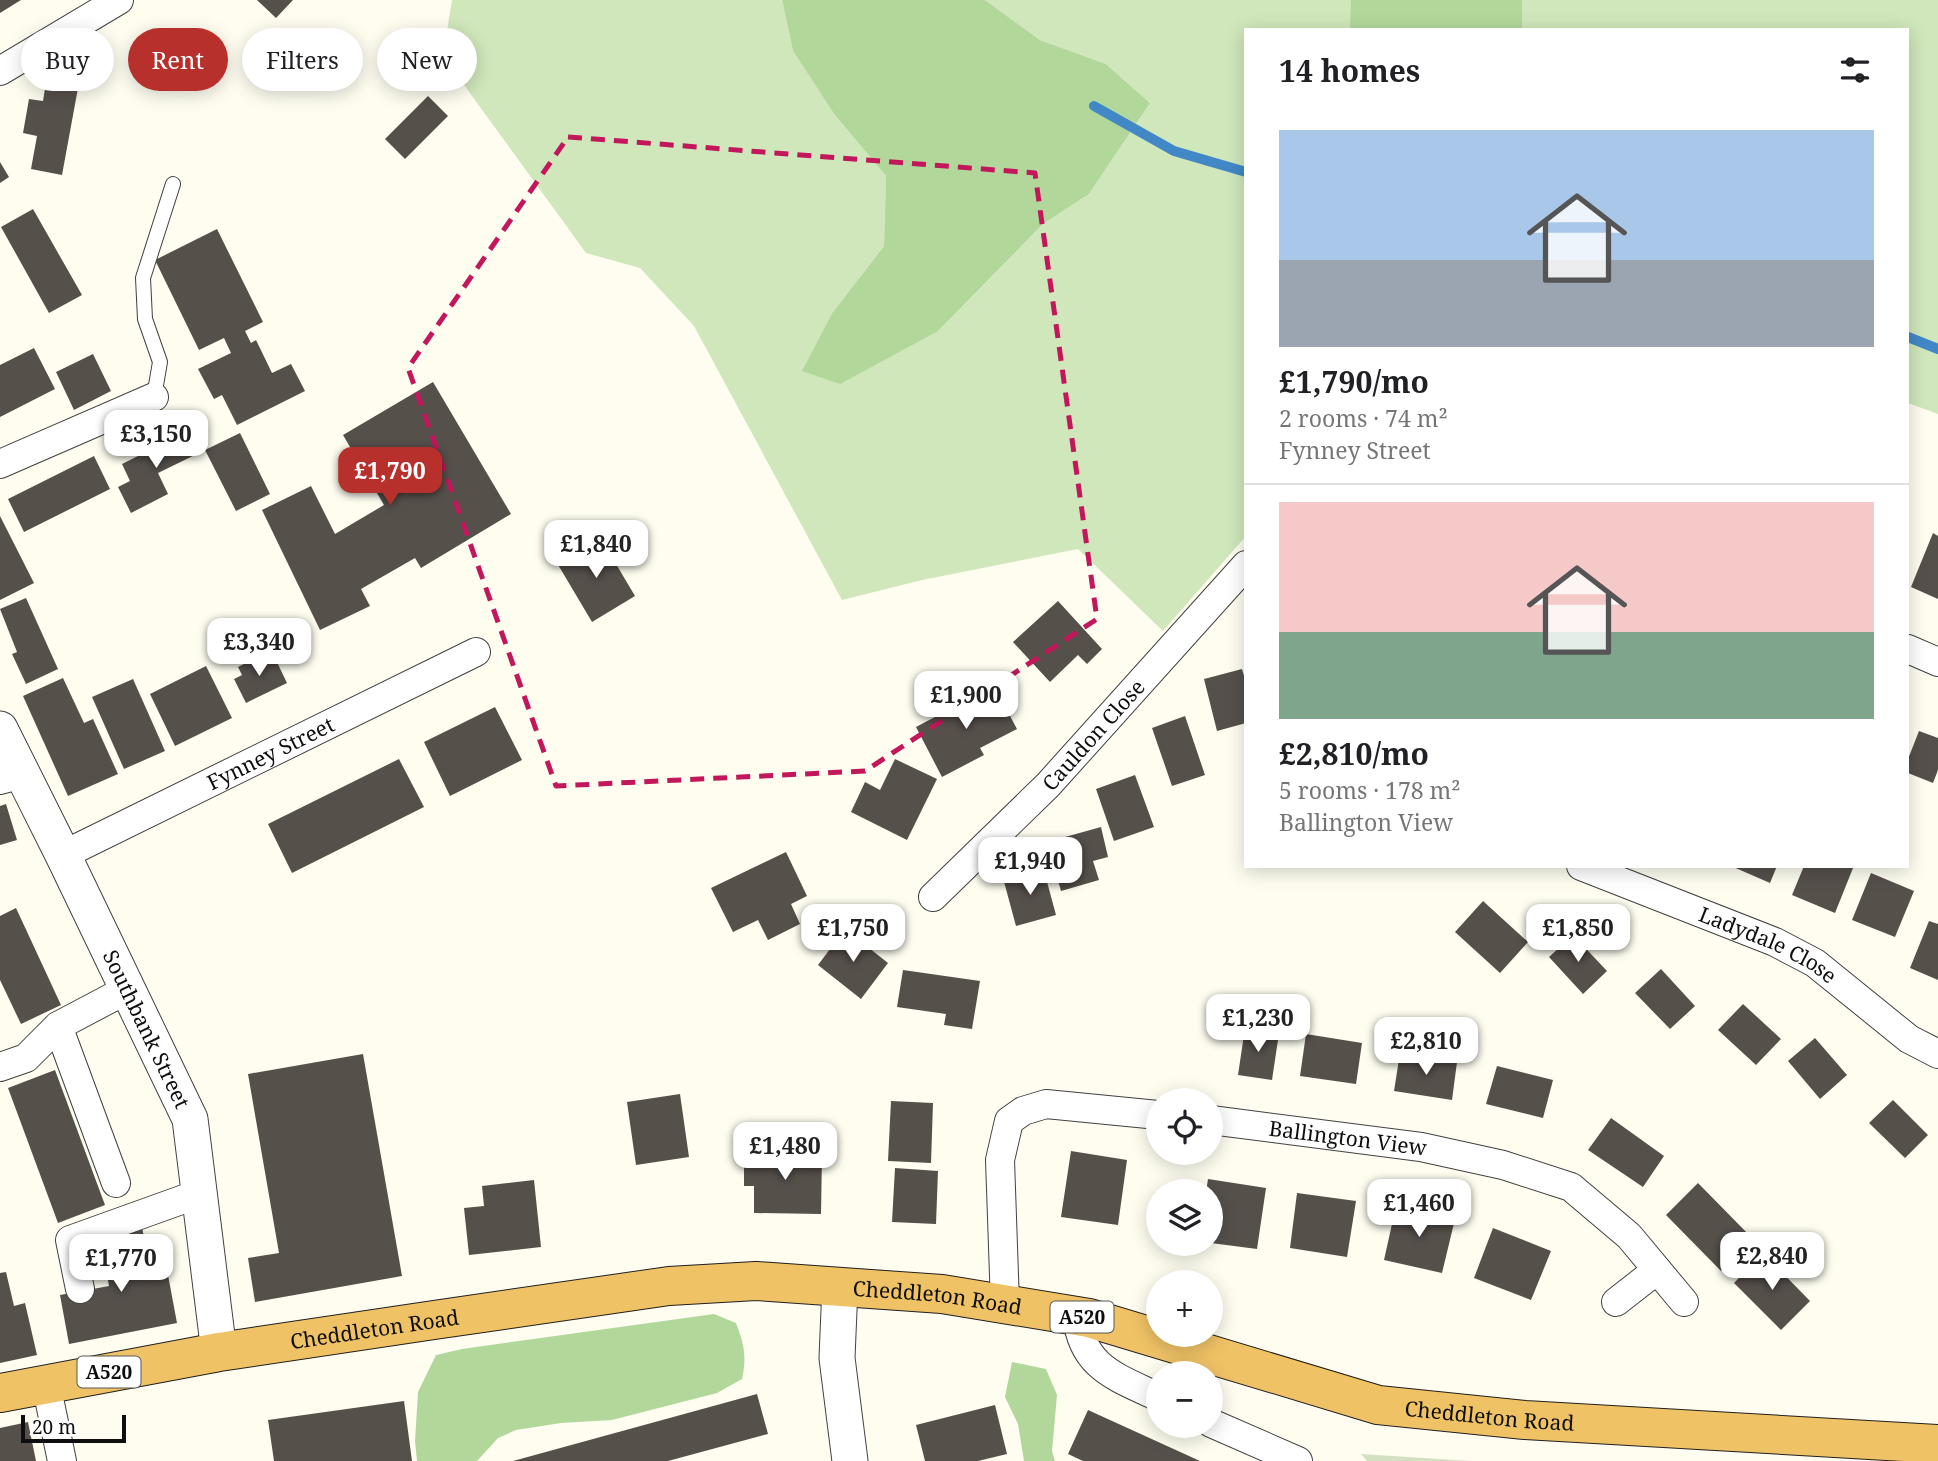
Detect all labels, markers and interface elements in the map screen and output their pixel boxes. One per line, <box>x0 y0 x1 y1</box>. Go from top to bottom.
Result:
chip: Buy <box>21 28 114 91</box>
chip: Rent <box>128 28 228 91</box>
chip: Filters <box>242 28 363 91</box>
chip: New <box>377 28 477 91</box>
text: 14 homes <box>1279 50 1420 91</box>
icon: filters <box>1836 51 1874 89</box>
icon: home <box>1514 175 1640 301</box>
text: £1,790/mo <box>1279 361 1429 402</box>
text: 2 rooms · 74 m² <box>1279 402 1448 434</box>
pin: £3,150 <box>99 410 213 470</box>
text: £3,150 <box>120 417 192 449</box>
text: Fynney Street <box>1279 434 1431 466</box>
pin: £1,790 <box>333 448 447 507</box>
text: £1,790 <box>354 454 426 486</box>
pin: £1,840 <box>539 520 653 580</box>
text: £1,840 <box>560 527 632 559</box>
icon: home <box>1514 547 1640 673</box>
pin: £3,340 <box>202 618 316 678</box>
text: £3,340 <box>223 625 295 657</box>
pin: £1,900 <box>909 672 1023 731</box>
street label: Cauldon Close <box>1036 673 1151 797</box>
text: £1,900 <box>930 678 1002 710</box>
street label: Fynney Street <box>202 710 339 796</box>
text: £2,810/mo <box>1279 733 1429 774</box>
text: 5 rooms · 178 m² <box>1279 774 1461 806</box>
text: Ballington View <box>1279 806 1453 838</box>
pin: £1,940 <box>973 838 1087 897</box>
text: £1,940 <box>994 844 1066 876</box>
street label: Ladydale Close <box>1695 900 1843 989</box>
pin: £1,750 <box>796 904 910 964</box>
pin: £1,850 <box>1521 904 1635 964</box>
text: £1,750 <box>817 911 889 943</box>
text: £1,850 <box>1542 911 1614 943</box>
street label: Southbank Street <box>97 945 197 1113</box>
pin: £1,230 <box>1201 995 1315 1054</box>
text: £1,230 <box>1222 1001 1294 1033</box>
pin: £2,810 <box>1369 1018 1483 1077</box>
text: £2,810 <box>1390 1024 1462 1056</box>
map controls <box>1146 1088 1223 1438</box>
button: locate <box>1146 1088 1223 1165</box>
street label: Ballington View <box>1267 1114 1429 1162</box>
pin: £1,480 <box>728 1122 842 1182</box>
text: £1,480 <box>749 1129 821 1161</box>
button: layers <box>1146 1179 1223 1256</box>
pin: £1,460 <box>1362 1180 1476 1239</box>
text: £1,460 <box>1383 1186 1455 1218</box>
pin: £2,840 <box>1715 1232 1829 1292</box>
pin: £1,770 <box>64 1234 178 1294</box>
text: £2,840 <box>1736 1239 1808 1271</box>
text: £1,770 <box>85 1241 157 1273</box>
button: + <box>1146 1270 1223 1347</box>
street label: Cheddleton Road <box>852 1274 1024 1321</box>
road number: A520 <box>1050 1302 1114 1332</box>
street label: Cheddleton Road <box>288 1303 461 1355</box>
road number: A520 <box>78 1356 140 1388</box>
button: − <box>1146 1361 1223 1438</box>
street label: Cheddleton Road <box>1403 1394 1575 1437</box>
scale bar <box>21 1412 126 1444</box>
text: 20 m <box>32 1414 76 1440</box>

